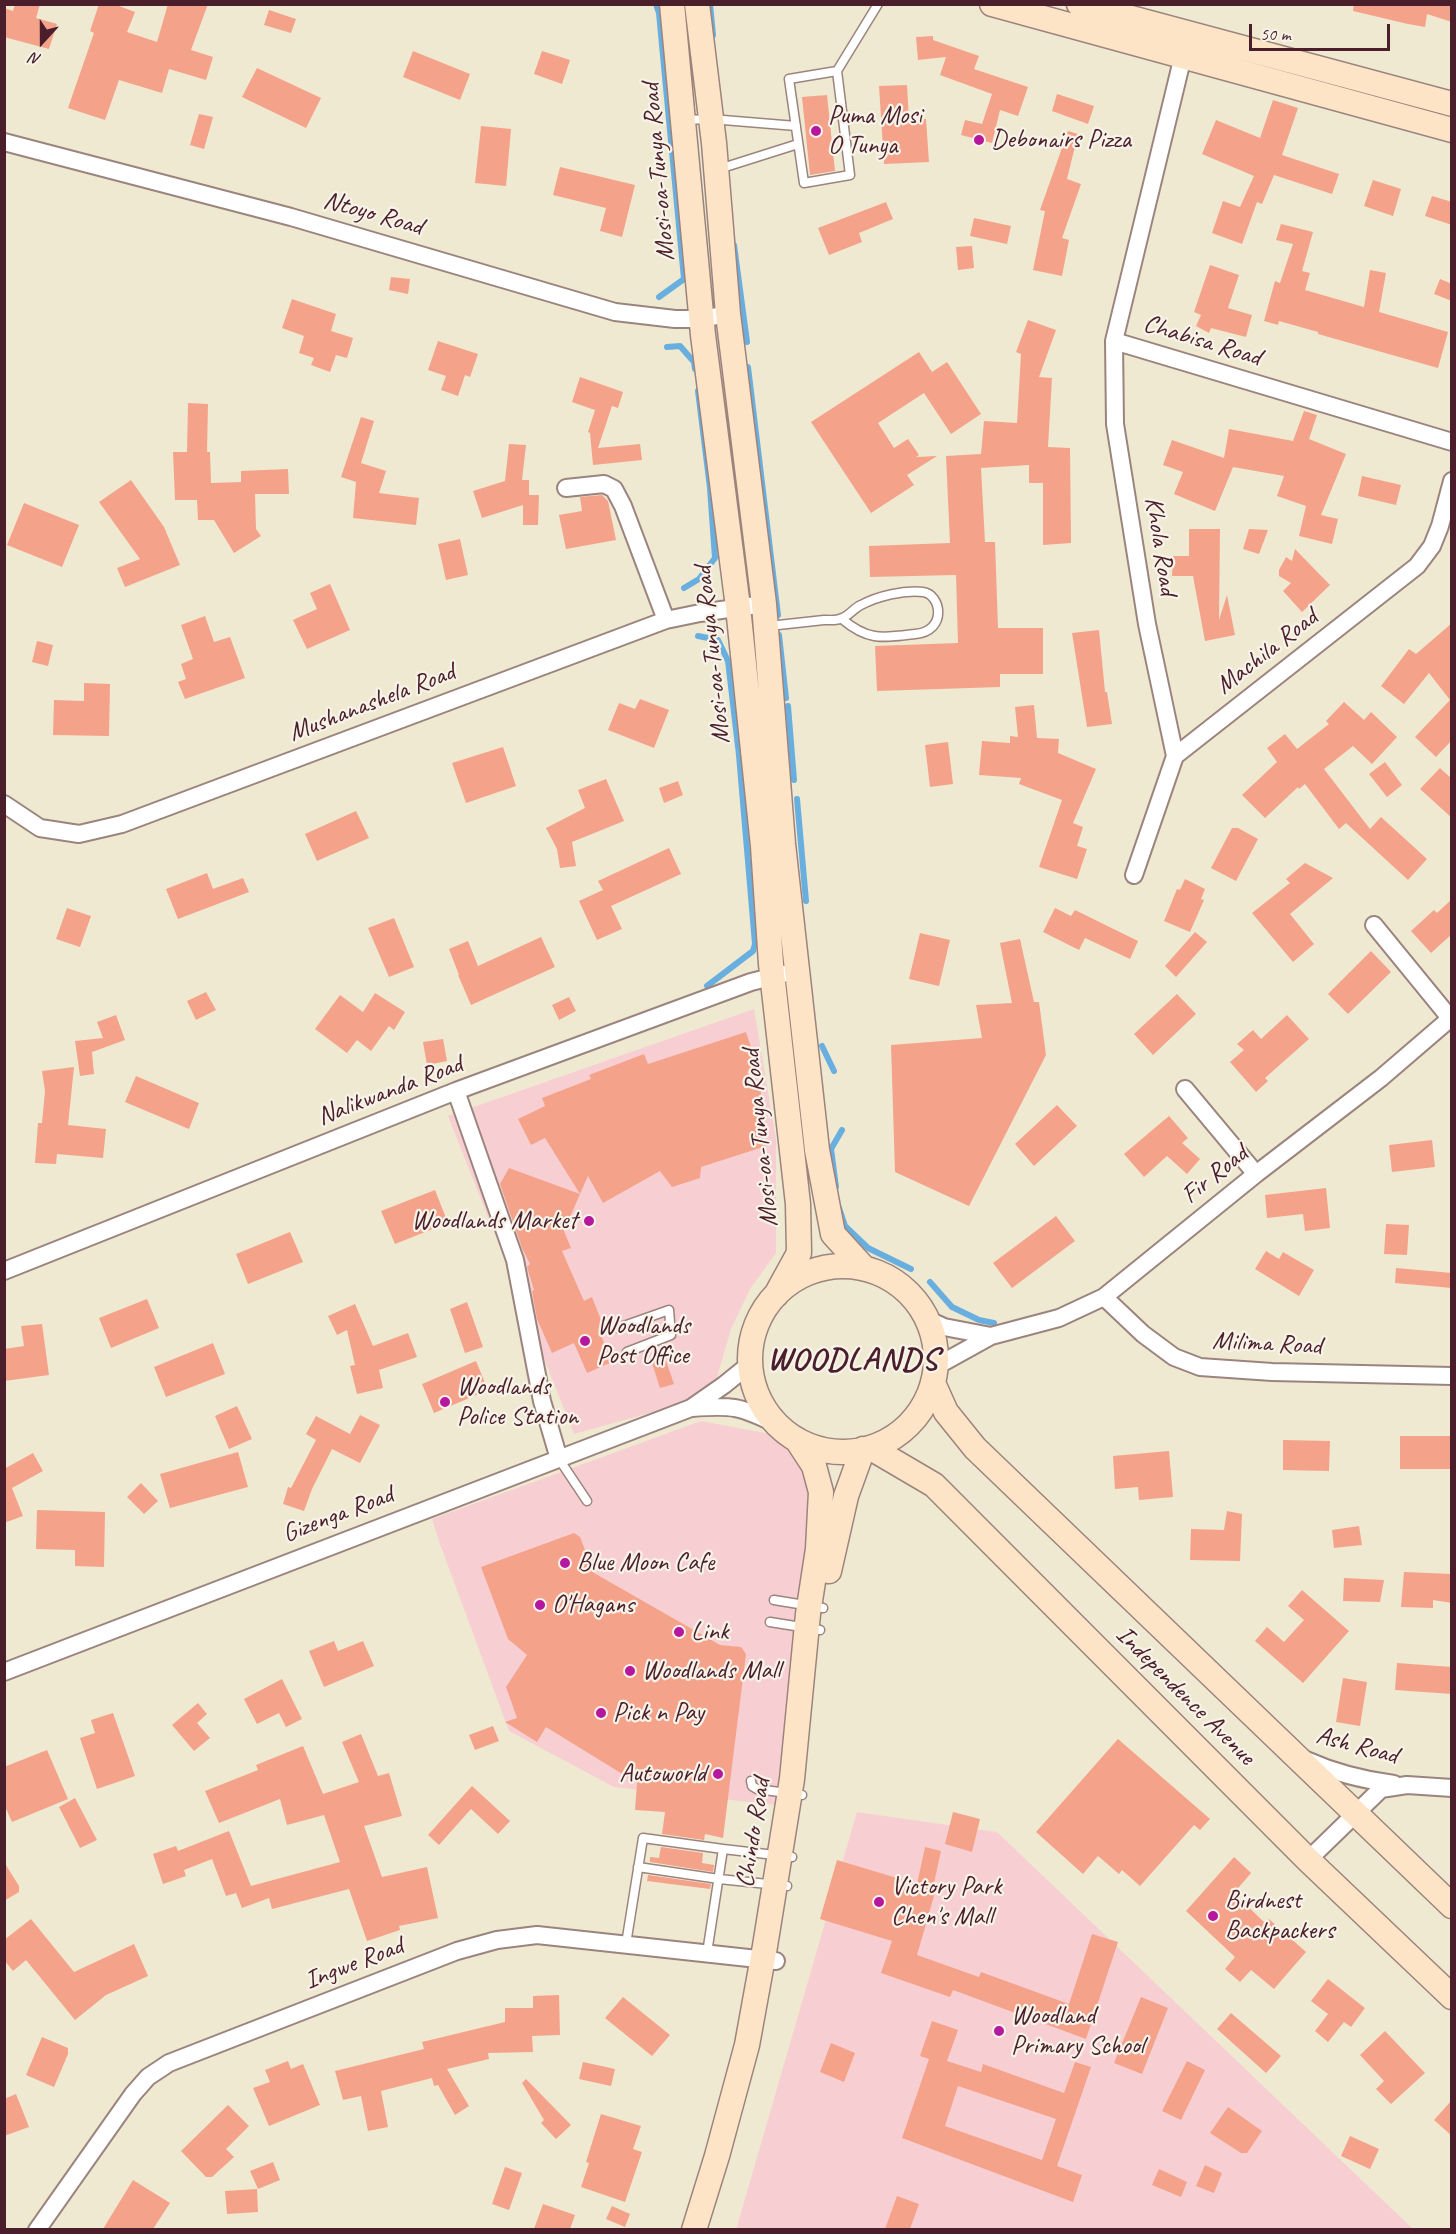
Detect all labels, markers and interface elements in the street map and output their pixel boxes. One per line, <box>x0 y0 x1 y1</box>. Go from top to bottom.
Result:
north arrow <box>12 12 72 72</box>
scale bar <box>1252 12 1393 50</box>
text: 50 m <box>1260 23 1291 45</box>
text: N <box>27 48 44 70</box>
street label: Mosi-oa-Tunya Road <box>636 82 682 262</box>
place label: Puma Mosi O Tunya <box>828 100 922 162</box>
marker: Puma Mosi O Tunya <box>809 124 823 138</box>
place label: Debonairs Pizza <box>991 124 1131 156</box>
marker: Debonairs Pizza <box>972 133 986 147</box>
street label: Ntoyo Road <box>320 185 426 243</box>
street label: Chabisa Road <box>1139 308 1265 374</box>
street label: Khola Road <box>1137 495 1183 597</box>
street label: Mosi-oa-Tunya Road <box>688 565 738 745</box>
street label: Machila Road <box>1210 603 1324 701</box>
street label: Mushanashela Road <box>285 657 459 749</box>
street label: Mosi-oa-Tunya Road <box>736 1048 786 1228</box>
street label: Nalikwanda Road <box>313 1049 467 1133</box>
street label: Fir Road <box>1176 1139 1254 1211</box>
place label: Woodlands Market <box>412 1205 577 1237</box>
marker: Woodlands Market <box>582 1214 596 1228</box>
place label: Woodlands Post Office <box>597 1310 690 1372</box>
street label: Milima Road <box>1212 1326 1322 1362</box>
marker: Woodlands Post Office <box>578 1334 592 1348</box>
district label: WOODLANDS <box>768 1342 938 1380</box>
place label: Woodlands Police Station <box>457 1371 578 1432</box>
marker: Woodlands Police Station <box>438 1395 452 1409</box>
street label: Gizenga Road <box>278 1480 398 1550</box>
place label: Blue Moon Cafe <box>577 1547 714 1579</box>
marker: Blue Moon Cafe <box>558 1556 572 1570</box>
place label: O'Hagans <box>552 1589 634 1621</box>
marker: O'Hagans <box>533 1598 547 1612</box>
place label: Link <box>691 1616 728 1648</box>
street label: Independence Avenue <box>1109 1620 1261 1772</box>
marker: Link <box>672 1625 686 1639</box>
place label: Woodlands Mall <box>642 1655 780 1687</box>
marker: Woodlands Mall <box>623 1664 637 1678</box>
place label: Pick n Pay <box>613 1697 704 1729</box>
marker: Pick n Pay <box>594 1706 608 1720</box>
street label: Ash Road <box>1313 1720 1401 1772</box>
place label: Autoworld <box>619 1758 706 1790</box>
marker: Autoworld <box>711 1767 725 1781</box>
street label: Chindo Road <box>730 1776 778 1890</box>
place label: Victory Park Chen's Mall <box>891 1871 1001 1932</box>
place label: Birdnest Backpackers <box>1225 1885 1334 1946</box>
marker: Victory Park Chen's Mall <box>872 1895 886 1909</box>
marker: Birdnest Backpackers <box>1206 1909 1220 1923</box>
street label: Ingwe Road <box>300 1931 408 1997</box>
place label: Woodland Primary School <box>1011 2000 1144 2062</box>
marker: Woodland Primary School <box>992 2024 1006 2038</box>

